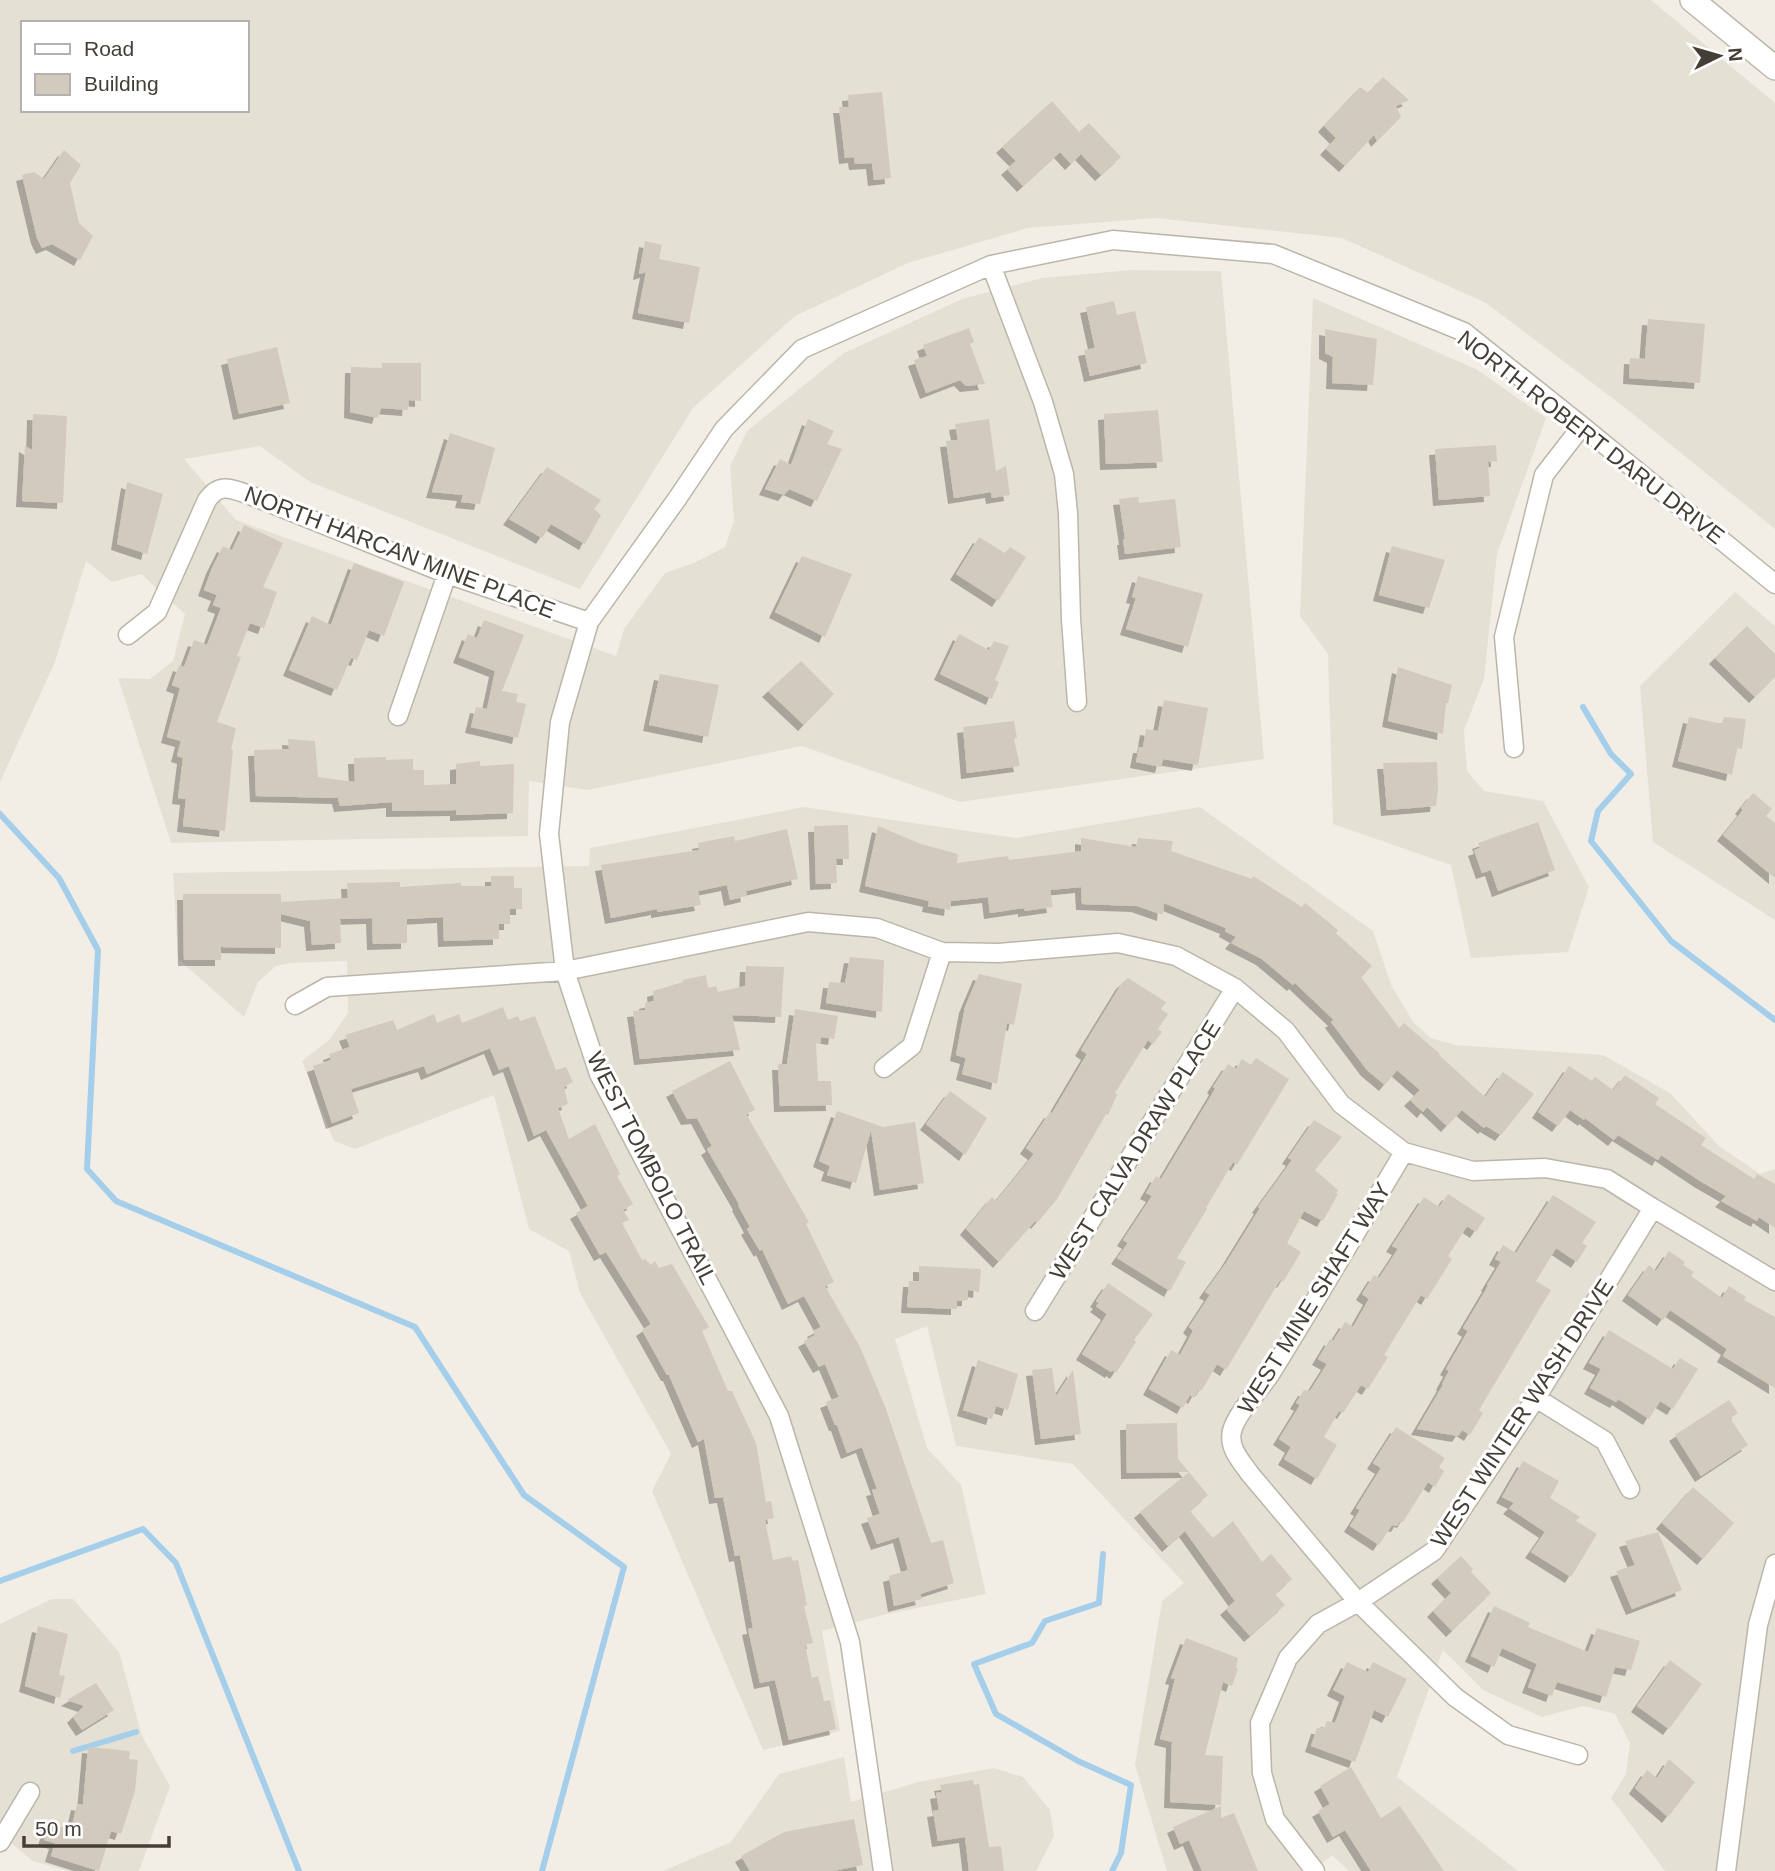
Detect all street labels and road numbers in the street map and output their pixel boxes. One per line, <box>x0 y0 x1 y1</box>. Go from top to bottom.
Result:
street label: NORTH ROBERT DARU DRIVE <box>1453 325 1729 549</box>
street label: NORTH HARCAN MINE PLACE <box>241 481 559 623</box>
street label: WEST CALVA DRAW PLACE <box>1044 1016 1226 1284</box>
street label: WEST TOMBOLO TRAIL <box>582 1047 722 1289</box>
street label: WEST MINE SHAFT WAY <box>1232 1178 1396 1418</box>
street label: WEST WINTER WASH DRIVE <box>1425 1274 1619 1552</box>

